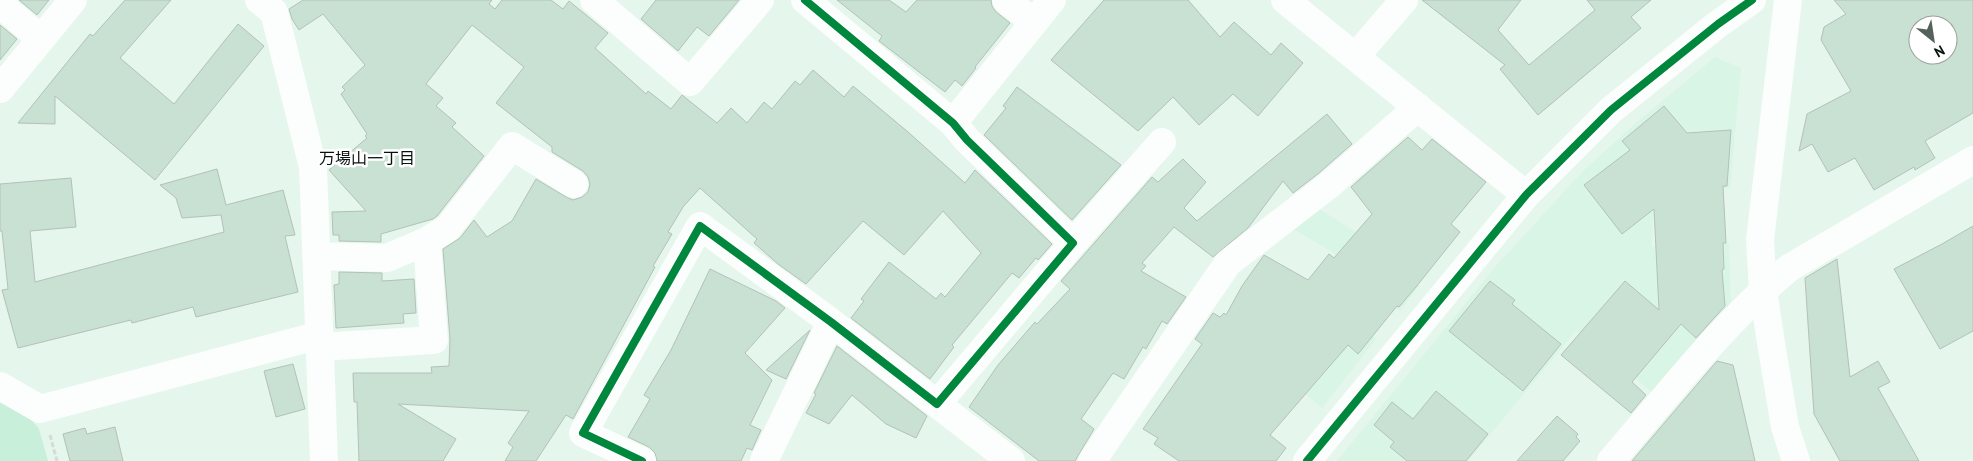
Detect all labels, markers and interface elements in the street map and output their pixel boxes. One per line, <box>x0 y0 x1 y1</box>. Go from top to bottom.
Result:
north arrow <box>1908 15 1958 65</box>
text: N <box>1931 41 1948 61</box>
district label: 万場山一丁目 <box>319 148 415 168</box>

